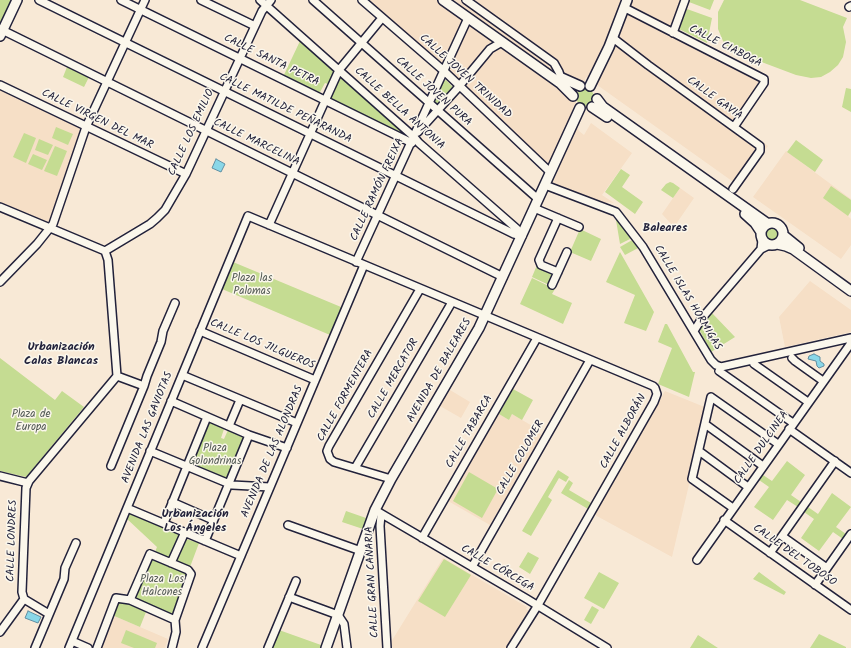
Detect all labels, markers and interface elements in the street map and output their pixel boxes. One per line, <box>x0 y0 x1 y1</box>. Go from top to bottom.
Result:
street label: CALLE CIABOGA <box>686 23 764 71</box>
street label: CALLE SANTA PETRA <box>221 32 321 90</box>
street label: CALLE JOVEN TRINIDAD <box>416 32 514 122</box>
street label: CALLE JOVEN PURA <box>392 54 474 130</box>
street label: CALLE BELLA ANTONIA <box>351 65 447 153</box>
street label: CALLE MATILDE PEÑARANDA <box>217 71 353 147</box>
street label: CALLE GAVIA <box>684 74 744 124</box>
street label: CALLE VIRGEN DEL MAR <box>39 87 155 153</box>
street label: CALLE LOS EMILIO <box>166 88 218 178</box>
street label: CALLE MARCELINA <box>211 116 301 170</box>
street label: CALLE RAMÓN FREIXA <box>348 136 408 244</box>
district label: Baleares <box>643 222 687 236</box>
street label: CALLE ISLAS HORMIGAS <box>650 243 724 353</box>
park label: Plaza las Palomas <box>232 272 272 298</box>
street label: CALLE LOS JILGUEROS <box>208 317 316 373</box>
street label: AVENIDA DE BALEARES <box>405 317 475 425</box>
street label: CALLE MERCATOR <box>366 337 422 421</box>
district label: Urbanización Calas Blancas <box>24 341 98 369</box>
street label: CALLE FORMENTERA <box>315 348 377 444</box>
street label: AVENIDA LAS GAVIOTAS <box>120 370 176 486</box>
street label: AVENIDA DE LAS ALONDRAS <box>239 384 307 520</box>
street label: CALLE ALBORÁN <box>598 392 650 472</box>
street label: CALLE TABARCA <box>444 393 496 471</box>
park label: Plaza de Europa <box>12 408 50 434</box>
street label: CALLE DULCINEA <box>732 409 792 487</box>
street label: CALLE COLOMER <box>494 418 548 498</box>
park label: Plaza Golondrinas <box>189 442 241 468</box>
street label: CALLE LONDRES <box>5 500 21 582</box>
district label: Urbanización Los Ángeles <box>161 508 229 536</box>
street label: CALLE DEL TOBOSO <box>750 522 838 590</box>
street label: CALLE GRAN CANARIA <box>363 526 383 638</box>
street label: CALLE CÓRCEGA <box>458 543 536 595</box>
park label: Plaza Los Halcones <box>140 573 184 599</box>

